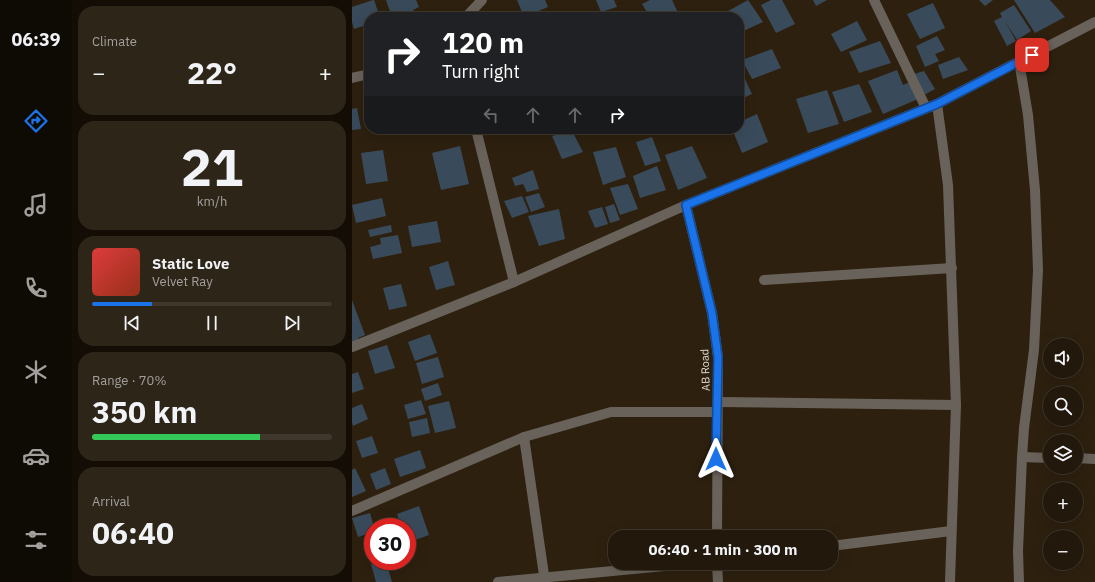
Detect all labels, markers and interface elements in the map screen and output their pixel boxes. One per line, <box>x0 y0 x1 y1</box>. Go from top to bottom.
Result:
text: 120 m <box>442 24 524 61</box>
text: 06:39 <box>11 28 61 51</box>
icon: right <box>376 28 428 80</box>
text: Climate <box>92 33 137 50</box>
pin <box>1015 38 1049 72</box>
icon: arrive <box>1021 44 1043 66</box>
text: 22° <box>187 53 237 92</box>
text: − <box>92 58 105 87</box>
text: + <box>319 58 332 87</box>
text: Turn right <box>442 60 520 83</box>
icon: left <box>480 104 502 126</box>
icon: ahead <box>522 104 544 126</box>
icon: ahead <box>564 104 586 126</box>
icon: right <box>606 104 628 126</box>
icon: directions <box>22 107 50 135</box>
text: 21 <box>181 133 243 200</box>
icon: music <box>22 191 50 219</box>
text: km/h <box>197 193 227 210</box>
text: Static Love <box>152 254 229 273</box>
text: Velvet Ray <box>152 273 213 290</box>
icon: phone <box>22 274 50 302</box>
icon: previous <box>121 312 143 334</box>
icon: pause <box>201 312 223 334</box>
icon: next <box>281 312 303 334</box>
map controls <box>1043 338 1083 570</box>
button: sound <box>1043 338 1083 378</box>
street label: AB Road <box>697 349 713 391</box>
icon: climate <box>22 358 50 386</box>
text: Range · 70% <box>92 372 166 389</box>
button: search <box>1043 386 1083 426</box>
text: 350 km <box>92 392 197 431</box>
button: layers <box>1043 434 1083 474</box>
position arrow <box>695 438 737 480</box>
icon: car <box>22 442 50 470</box>
button: + <box>1043 482 1083 522</box>
text: Arrival <box>92 493 130 510</box>
text: 06:40 <box>92 513 174 552</box>
speed limit sign: 30 <box>364 518 416 570</box>
icon: filters <box>22 526 50 554</box>
button: − <box>1043 530 1083 570</box>
text: 06:40 · 1 min · 300 m <box>649 540 797 559</box>

